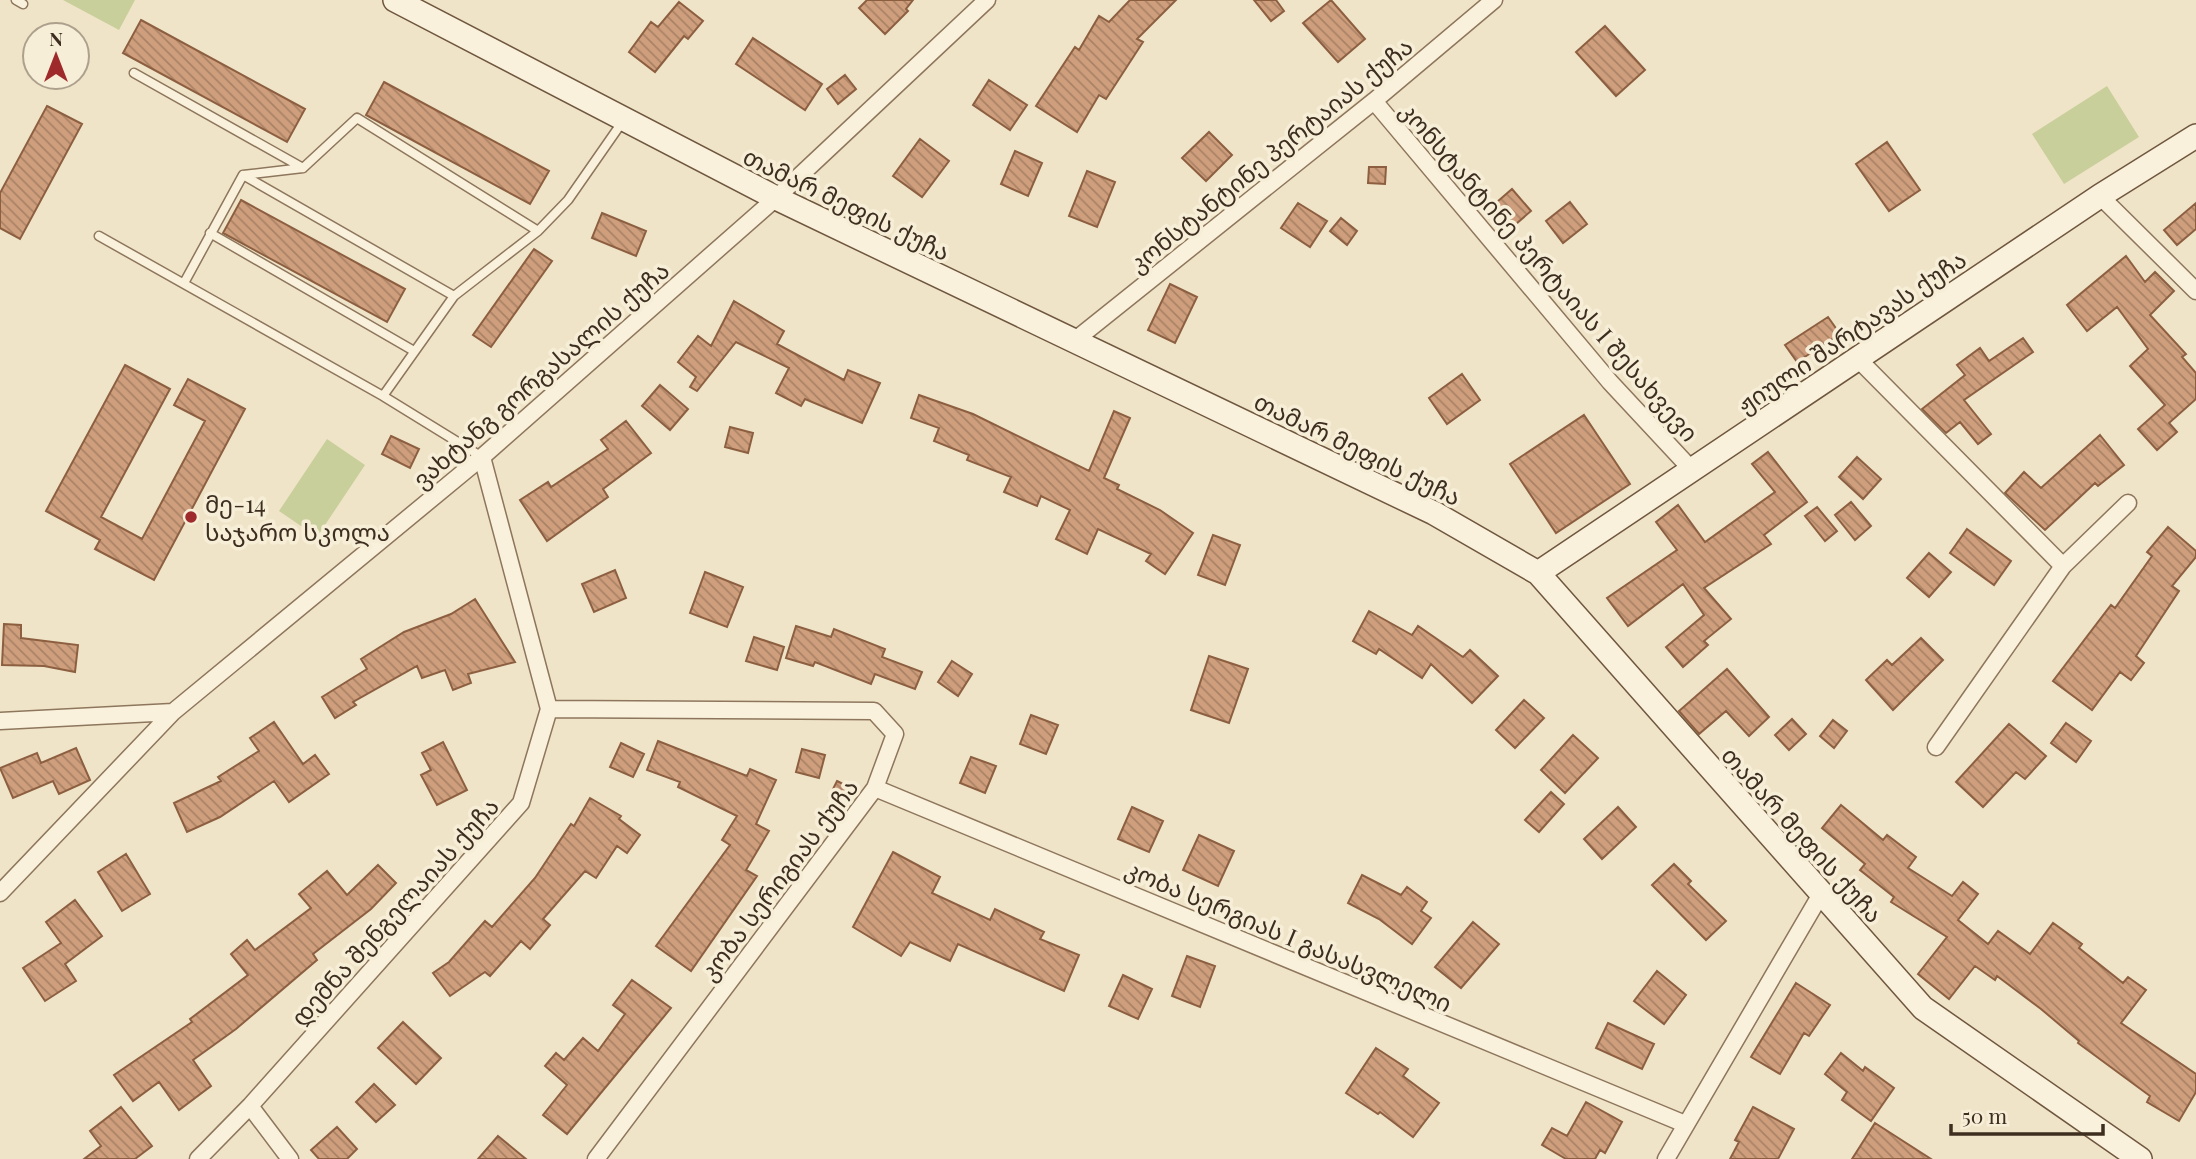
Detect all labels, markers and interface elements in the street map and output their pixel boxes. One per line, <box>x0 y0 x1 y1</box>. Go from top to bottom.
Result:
north arrow <box>21 21 91 91</box>
text: N <box>49 25 63 51</box>
street label: კონსტანტინე პერტაიას ქუჩა <box>1121 29 1419 279</box>
street label: კონსტანტინე პერტაიას I შესახვევი <box>1394 94 1706 448</box>
street label: თამარ მეფის ქუჩა <box>738 139 956 267</box>
street label: ჟიული შარტავას ქუჩა <box>1730 242 1972 420</box>
street label: ვახტანგ გორგასალის ქუჩა <box>405 254 675 494</box>
street label: თამარ მეფის ქუჩა <box>1249 384 1467 512</box>
place label: მე-14 საჯარო სკოლა <box>205 487 390 547</box>
marker: მე-14 საჯარო სკოლა <box>183 509 199 525</box>
street label: თამარ მეფის ქუჩა <box>1715 739 1891 929</box>
street label: კობა სერიგიას ქუჩა <box>692 772 864 986</box>
street label: დემნა შენგელაიას ქუჩა <box>283 790 505 1032</box>
street label: კობა სერგიას I გასასვლელი <box>1121 852 1457 1018</box>
scale bar <box>1951 1092 2103 1136</box>
text: 50 m <box>1962 1101 2008 1129</box>

